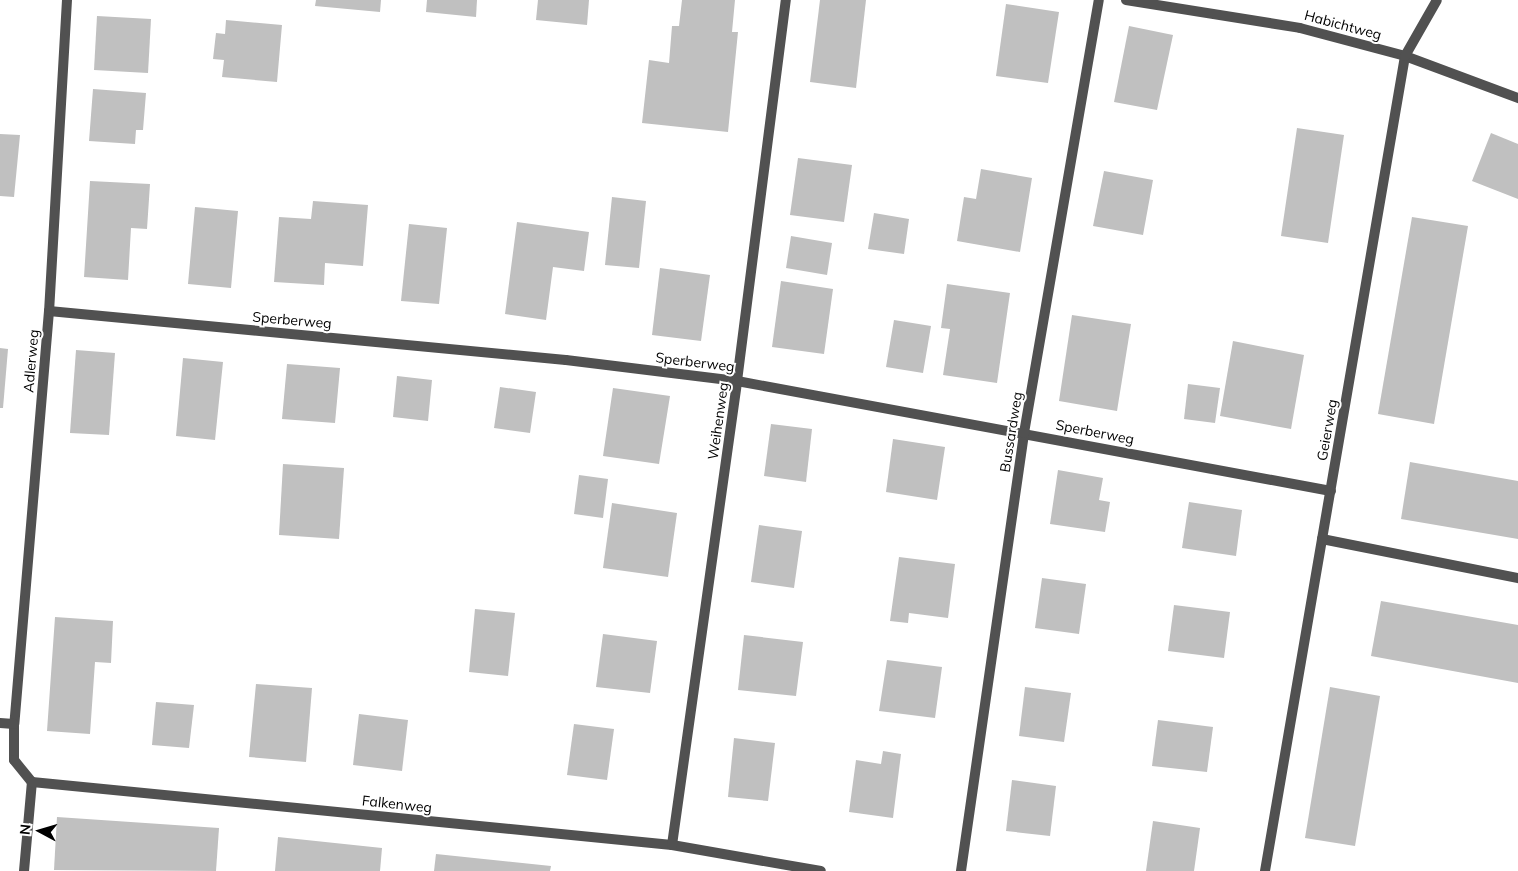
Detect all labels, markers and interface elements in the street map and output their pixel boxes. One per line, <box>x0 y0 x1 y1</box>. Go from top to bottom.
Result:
street label: Habichtweg <box>1303 7 1383 43</box>
street label: Sperberweg <box>252 308 332 332</box>
street label: Adlerweg <box>20 329 42 393</box>
street label: Sperberweg <box>655 349 735 375</box>
street label: Weihenweg <box>704 381 732 461</box>
street label: Bussardweg <box>996 390 1026 474</box>
street label: Geierweg <box>1313 398 1341 462</box>
street label: Sperberweg <box>1054 416 1136 448</box>
street label: Falkenweg <box>361 792 433 816</box>
north arrow <box>15 806 65 856</box>
text: N <box>16 823 35 836</box>

